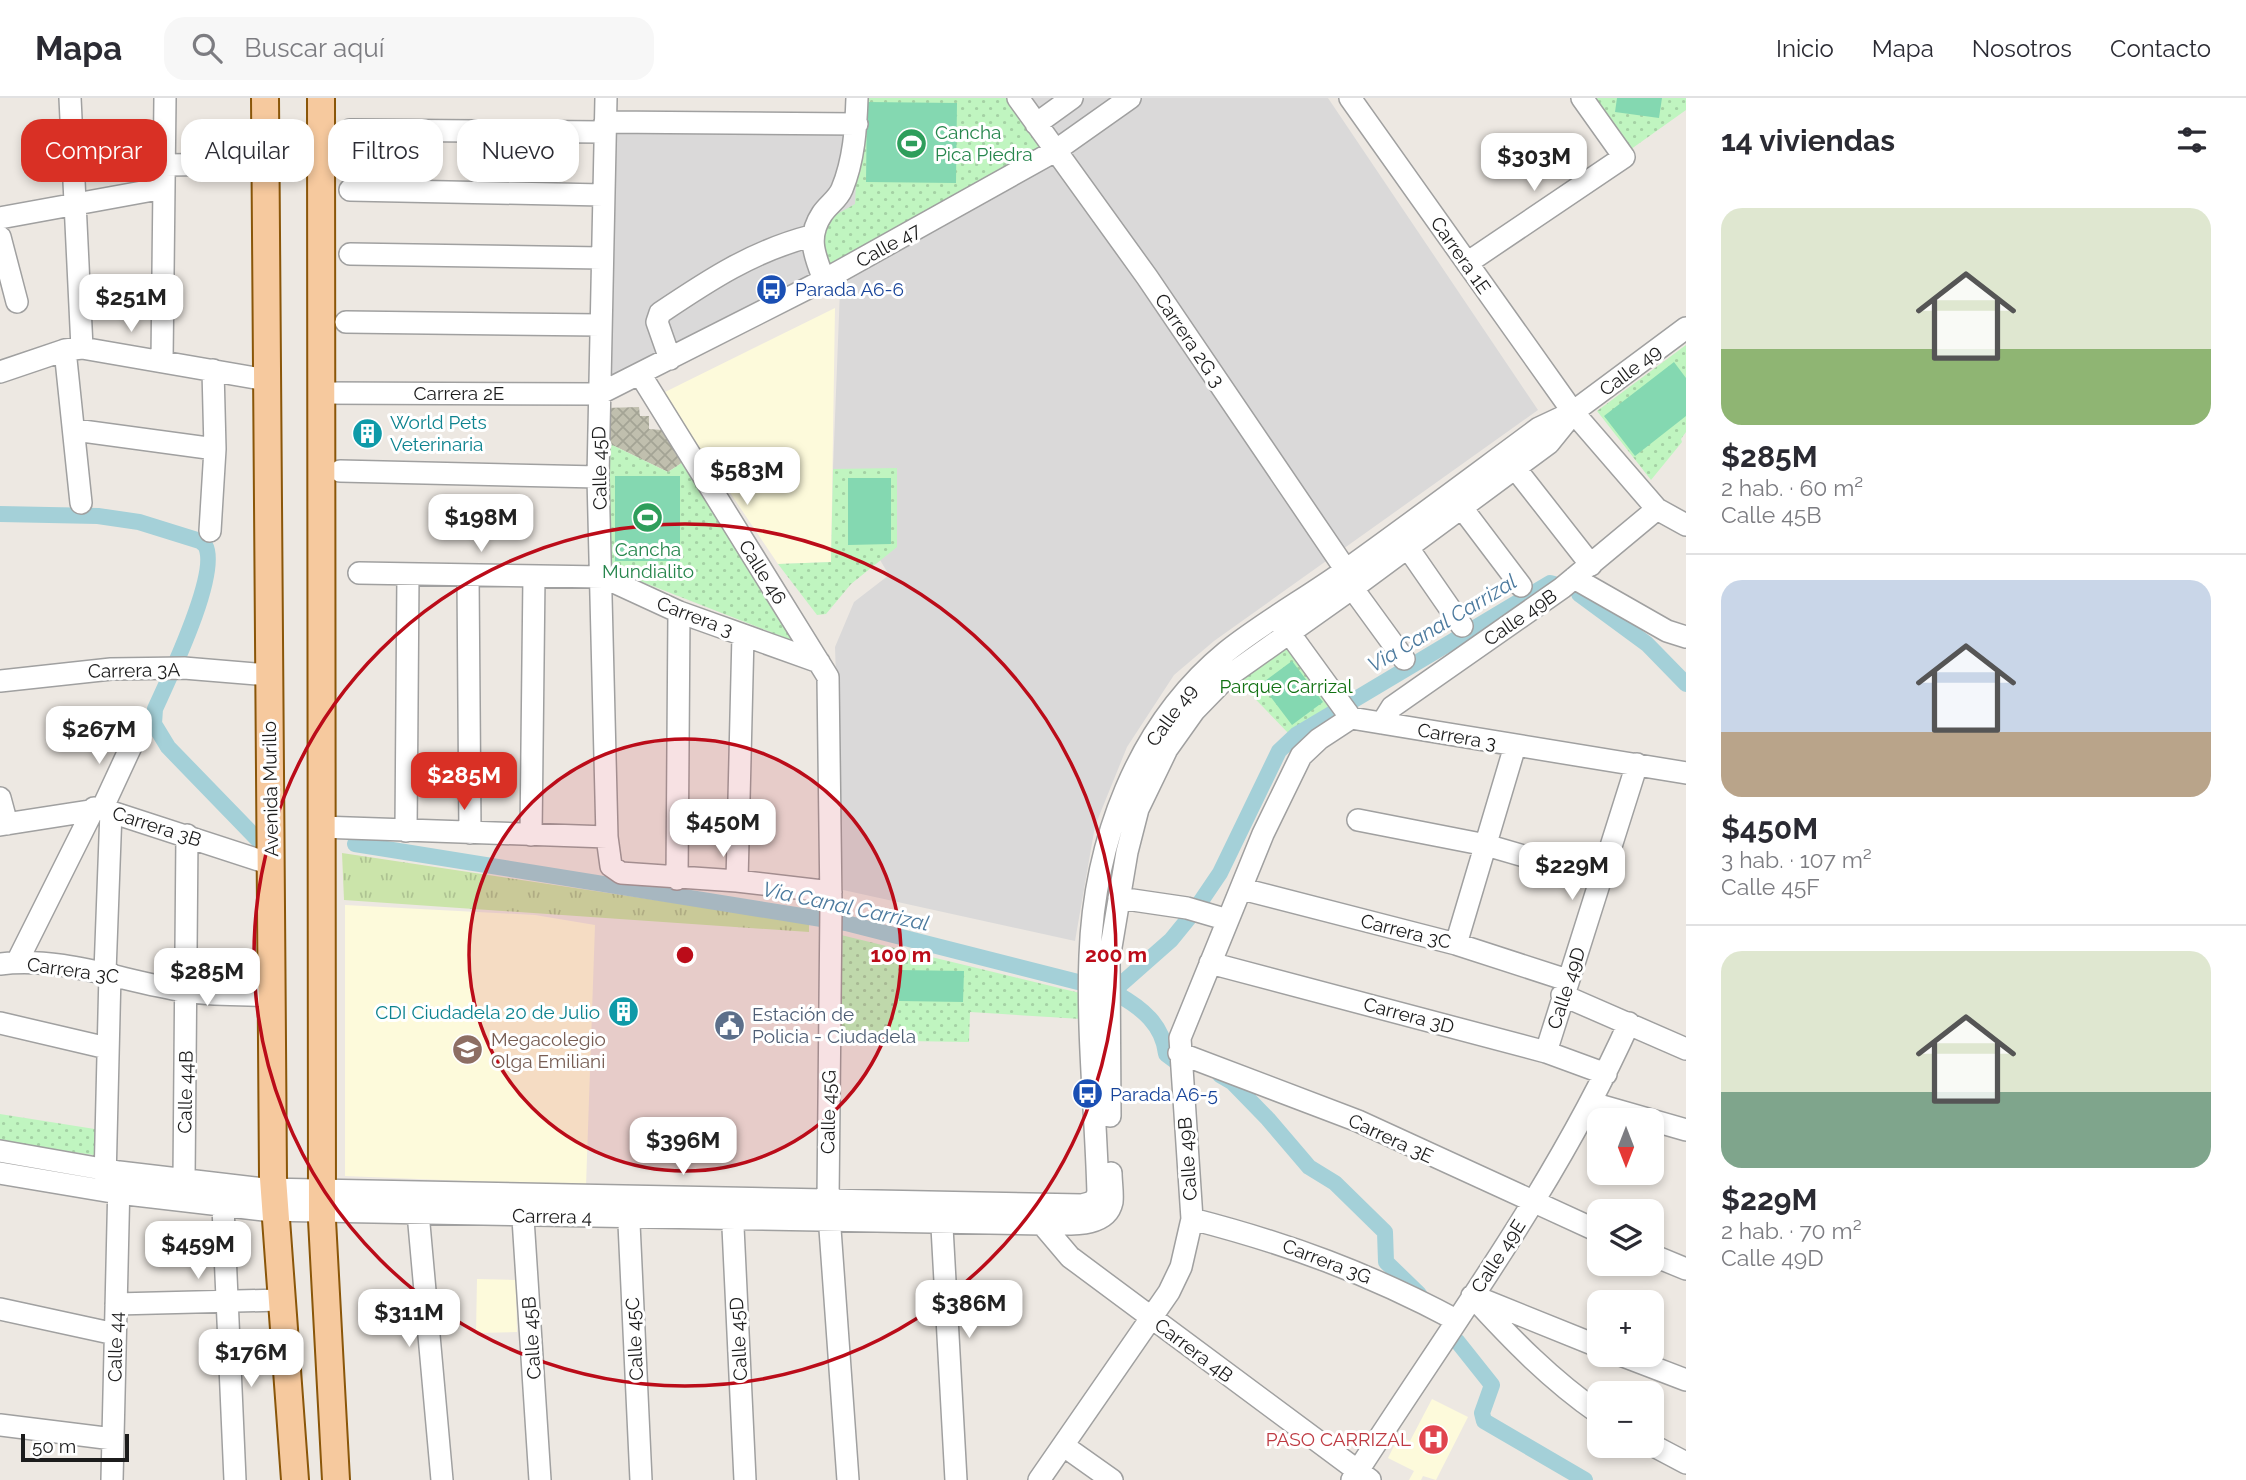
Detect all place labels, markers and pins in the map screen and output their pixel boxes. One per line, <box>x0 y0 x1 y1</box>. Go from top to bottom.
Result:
place label: Cancha Pica Piedra <box>935 121 1033 165</box>
sports icon: Cancha Pica Piedra <box>895 126 929 160</box>
pin: $303M <box>1485 134 1583 193</box>
bus stop icon: Parada A6-6 <box>755 272 789 306</box>
pin: $251M <box>82 274 180 334</box>
place label: Parada A6-6 <box>795 278 904 300</box>
place label: World Pets Veterinaria <box>390 411 487 455</box>
building icon: World Pets Veterinaria <box>350 416 384 450</box>
pin: $583M <box>698 448 796 507</box>
pin: $198M <box>432 494 530 554</box>
sports icon: Cancha Mundialito <box>631 501 665 535</box>
place label: Cancha Mundialito <box>602 538 694 582</box>
pin: $267M <box>50 706 148 766</box>
pin: $285M <box>415 752 513 812</box>
pin: $450M <box>674 800 772 859</box>
pin: $229M <box>1523 842 1621 902</box>
centre of rings <box>673 943 697 967</box>
pin: $285M <box>158 948 256 1008</box>
building icon: CDI Ciudadela 20 de Julio <box>606 995 640 1029</box>
place label: CDI Ciudadela 20 de Julio <box>375 1001 600 1023</box>
place label: Estación de Policia - Ciudadela <box>752 1003 916 1047</box>
public building icon: Estación de Policia - Ciudadela <box>712 1008 746 1042</box>
place label: Megacolegio Olga Emiliani <box>491 1028 606 1072</box>
school or university icon: Megacolegio Olga Emiliani <box>451 1033 485 1067</box>
bus stop icon: Parada A6-5 <box>1070 1077 1104 1111</box>
place label: Parada A6-5 <box>1110 1083 1218 1105</box>
pin: $396M <box>634 1118 732 1177</box>
pin: $459M <box>149 1222 247 1281</box>
pin: $386M <box>920 1280 1018 1340</box>
pin: $311M <box>360 1290 458 1349</box>
pin: $176M <box>202 1330 300 1389</box>
hospital icon: PASO CARRIZAL <box>1417 1422 1451 1456</box>
place label: PASO CARRIZAL <box>1266 1428 1411 1450</box>

